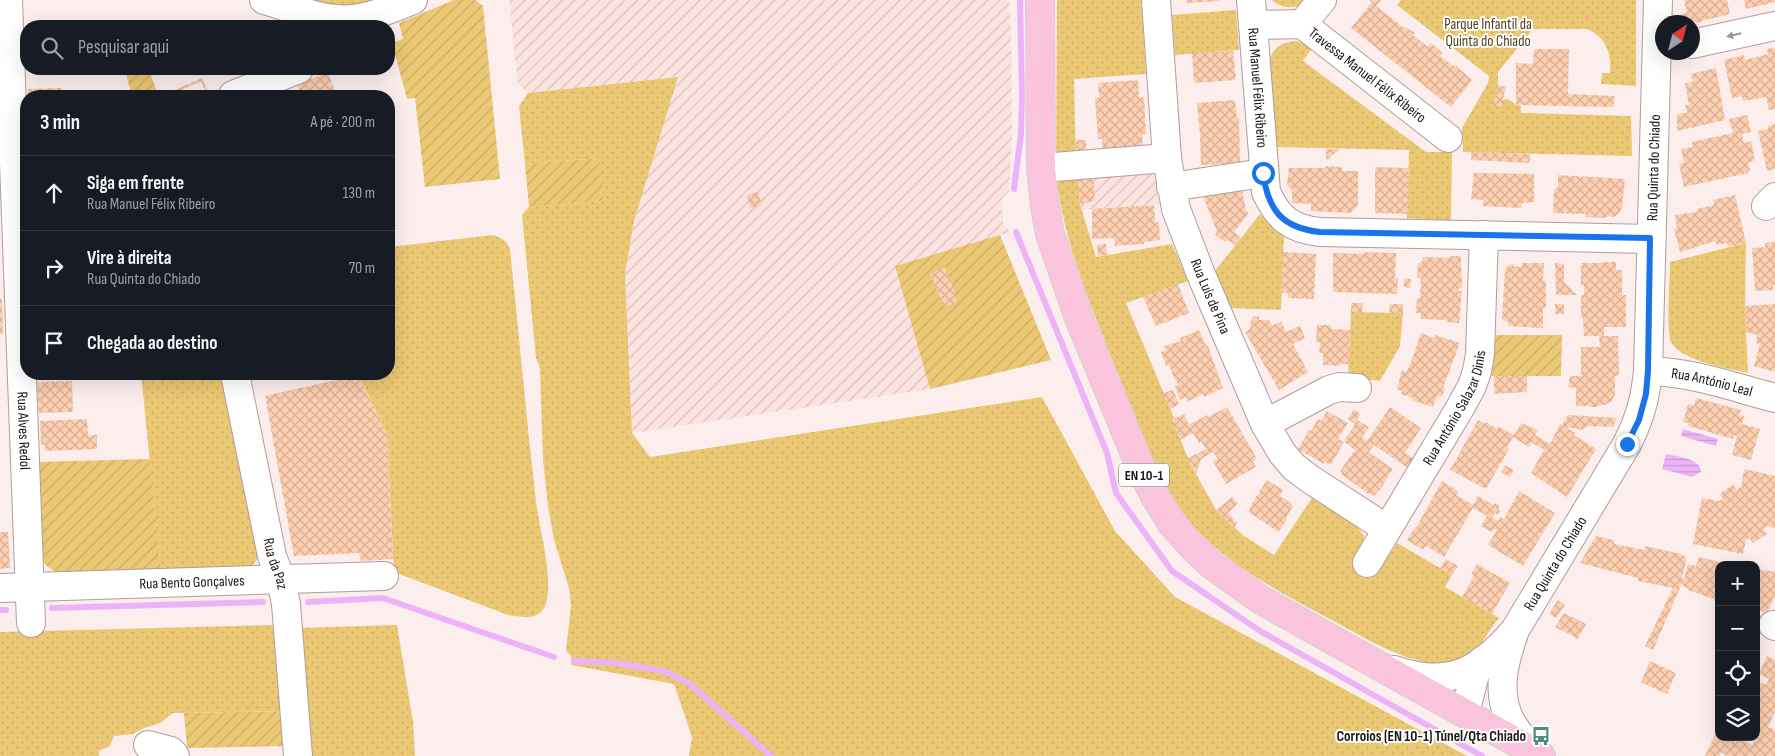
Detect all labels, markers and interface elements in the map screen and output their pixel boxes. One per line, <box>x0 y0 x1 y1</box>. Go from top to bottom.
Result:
park label: Parque Infantil da Quinta do Chiado <box>1444 15 1532 51</box>
north arrow <box>1655 15 1700 60</box>
search box <box>20 20 395 75</box>
street label: Travessa Manuel Félix Ribeiro <box>1304 24 1430 127</box>
street label: Rua Manuel Félix Ribeiro <box>1243 27 1272 149</box>
one-way arrow <box>1726 31 1741 39</box>
icon: search <box>38 34 66 62</box>
text: Pesquisar aqui <box>78 36 169 59</box>
text: 3 min <box>40 110 80 135</box>
text: A pé · 200 m <box>311 113 375 132</box>
street label: Rua Quinta do Chiado <box>1643 114 1665 222</box>
route start <box>1252 162 1275 185</box>
text: Siga em frente <box>87 172 184 195</box>
icon: ahead <box>40 179 68 207</box>
text: 130 m <box>343 184 375 203</box>
text: Rua Manuel Félix Ribeiro <box>87 195 215 214</box>
text: Vire à direita <box>87 247 171 270</box>
icon: right <box>40 254 68 282</box>
street label: Rua Luís de Pina <box>1186 256 1234 337</box>
text: 70 m <box>349 259 375 278</box>
text: Rua Quinta do Chiado <box>87 270 201 289</box>
icon: arrive <box>40 329 68 357</box>
text: Chegada ao destino <box>87 332 217 355</box>
street label: Rua António Salazar Dinis <box>1419 350 1490 469</box>
street label: Rua António Leal <box>1670 364 1755 401</box>
street label: Rua Alves Redol <box>12 391 34 470</box>
route end <box>1616 433 1639 456</box>
road number: EN 10-1 <box>1119 464 1169 486</box>
street label: Rua Quinta do Chiado <box>1520 513 1591 614</box>
street label: Rua da Paz <box>259 536 292 592</box>
map controls <box>1715 561 1760 741</box>
button: + <box>1715 561 1760 606</box>
street label: Rua Bento Gonçalves <box>139 571 245 594</box>
button: − <box>1715 606 1760 651</box>
button: locate <box>1715 651 1760 696</box>
button: layers <box>1715 696 1760 741</box>
bus stop icon: Corroios (EN 10-1) Túnel/Qta Chiado <box>1530 725 1552 747</box>
place label: Corroios (EN 10-1) Túnel/Qta Chiado <box>1336 727 1526 746</box>

